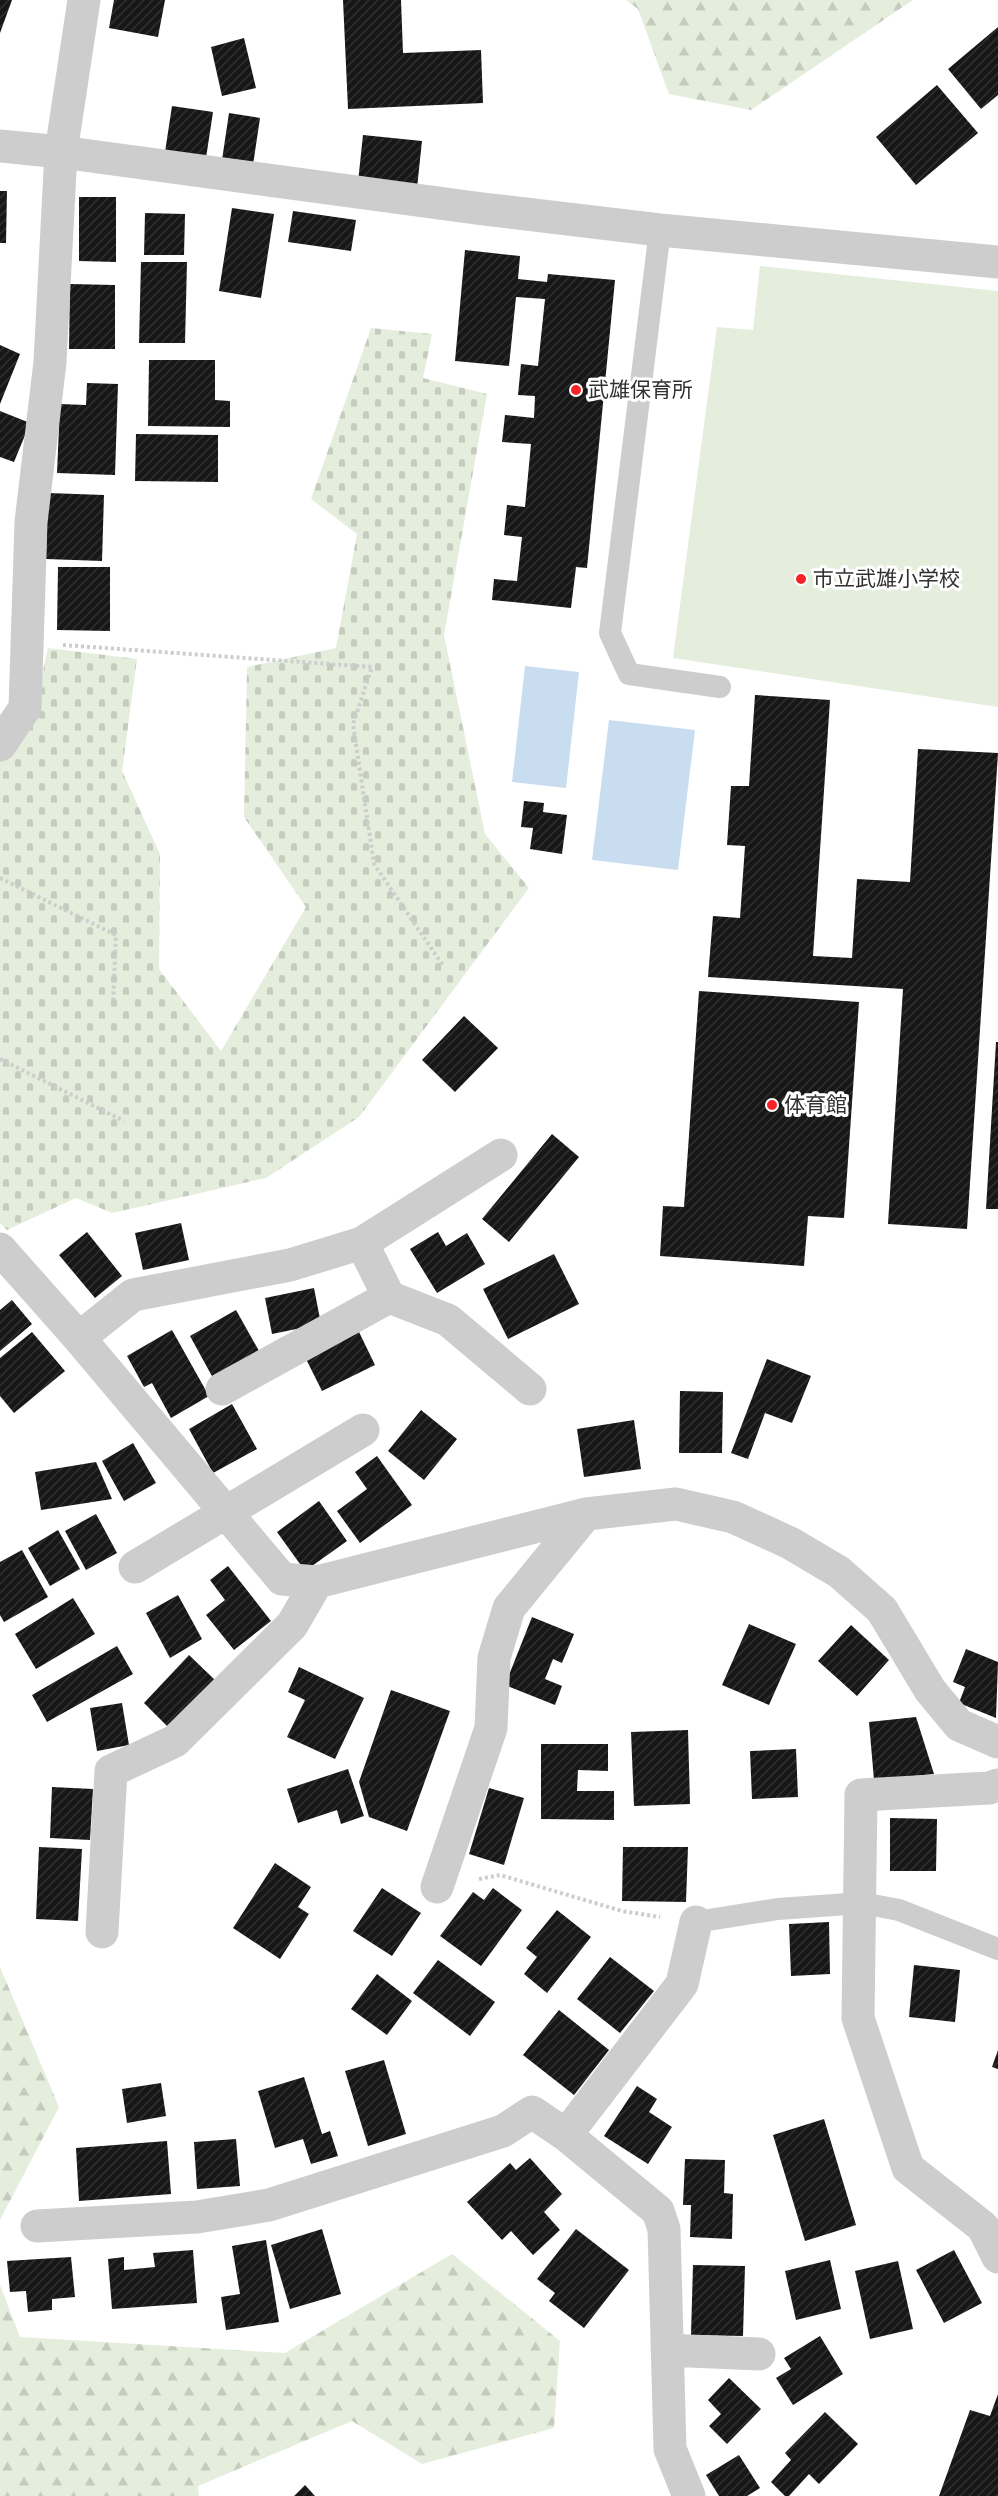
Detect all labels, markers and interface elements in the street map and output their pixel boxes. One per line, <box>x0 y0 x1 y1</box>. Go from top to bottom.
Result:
place label: 武雄保育所 <box>588 375 693 403</box>
marker: 武雄保育所 <box>569 383 583 397</box>
place label: 市立武雄小学校 <box>813 564 960 592</box>
marker: 市立武雄小学校 <box>794 572 808 586</box>
place label: 体育館 <box>784 1090 847 1118</box>
marker: 体育館 <box>765 1098 779 1112</box>

